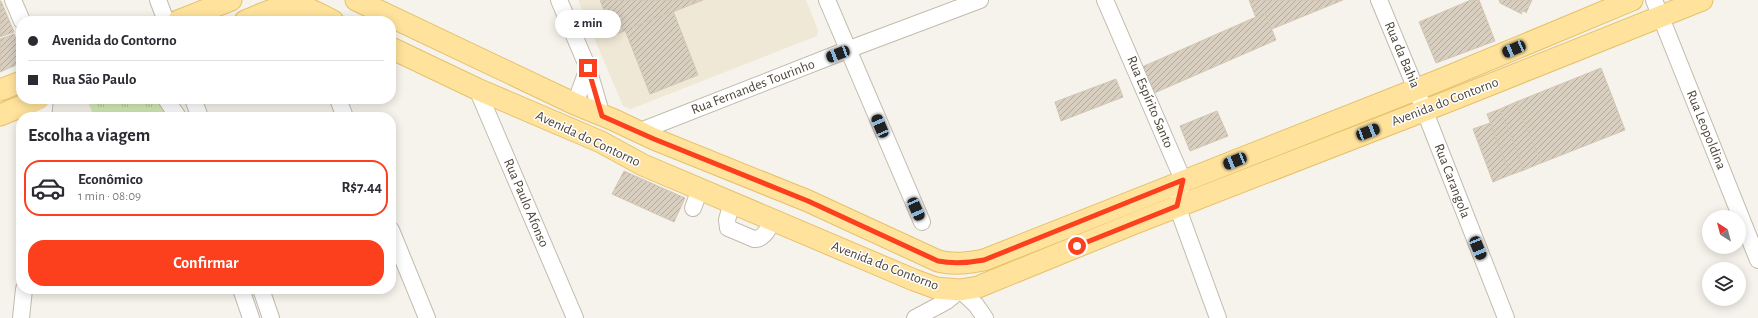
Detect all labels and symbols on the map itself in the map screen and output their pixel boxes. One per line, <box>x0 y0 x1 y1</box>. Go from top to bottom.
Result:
callout: 2 min <box>555 10 621 38</box>
street label: Rua da Bahia <box>1382 20 1422 91</box>
car <box>1501 39 1527 59</box>
car <box>825 44 851 64</box>
street label: Rua Espírito Santo <box>1124 54 1176 150</box>
street label: Rua Fernandes Tourinho <box>689 57 817 117</box>
route end <box>579 59 597 77</box>
street label: Avenida do Contorno <box>1389 75 1501 129</box>
street label: Rua Leopoldina <box>1684 88 1728 172</box>
street label: Avenida do Contorno <box>534 109 643 169</box>
car <box>870 113 890 139</box>
car <box>1355 122 1381 142</box>
street label: Rua Carangola <box>1431 142 1473 221</box>
car <box>1222 151 1248 171</box>
street label: Rua Paulo Afonso <box>501 157 551 249</box>
car <box>906 196 926 222</box>
north arrow <box>1702 210 1746 254</box>
car <box>1468 235 1488 261</box>
route start <box>1068 237 1086 255</box>
street label: Avenida do Contorno <box>829 239 941 293</box>

